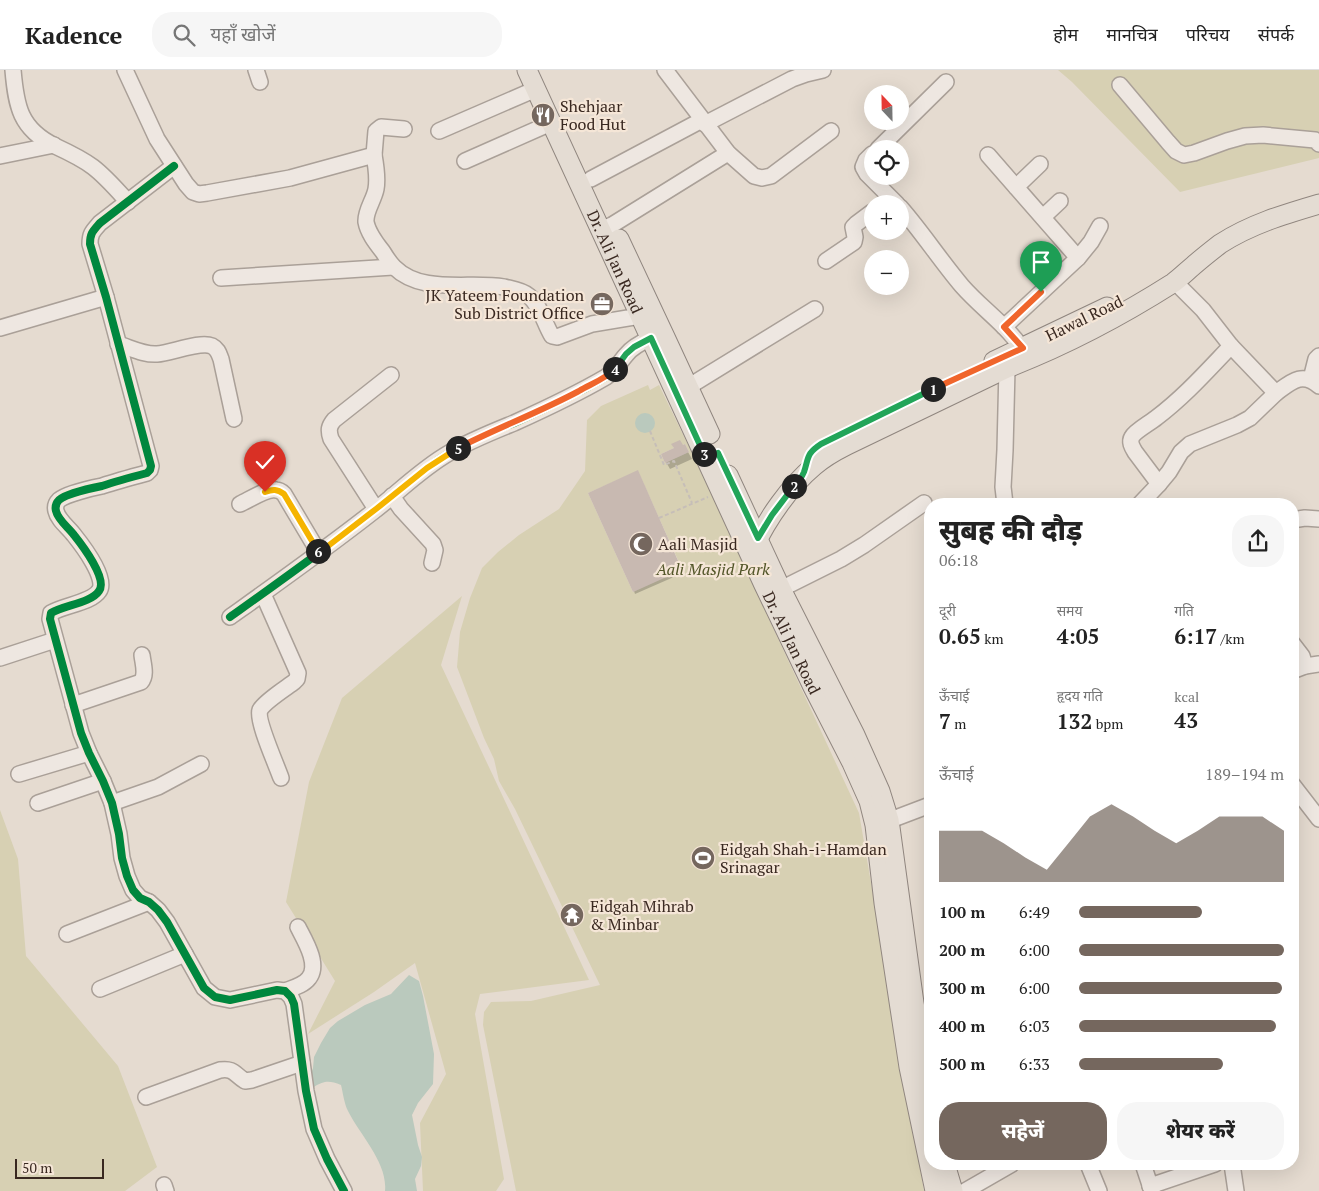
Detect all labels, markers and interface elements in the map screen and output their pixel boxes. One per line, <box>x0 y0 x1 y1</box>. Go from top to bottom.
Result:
search box <box>152 12 502 57</box>
text: Kadence <box>25 19 122 51</box>
icon: search <box>170 21 198 49</box>
text: यहाँ खोजें <box>210 21 276 46</box>
text: होम <box>1053 22 1078 46</box>
text: मानचित्र <box>1106 22 1158 46</box>
text: परिचय <box>1186 22 1230 46</box>
text: संपर्क <box>1258 22 1294 46</box>
north arrow <box>864 85 909 130</box>
map controls <box>864 85 909 295</box>
place label: Shehjaar Food Hut <box>560 95 626 135</box>
restaurant icon: Shehjaar Food Hut <box>530 102 556 128</box>
button: locate <box>864 140 909 185</box>
button: + <box>864 195 909 240</box>
street label: Dr. Ali Jan Road <box>582 206 649 317</box>
pin <box>1020 241 1062 292</box>
icon: arrive <box>1027 248 1055 276</box>
button: − <box>864 250 909 295</box>
place label: JK Yateem Foundation Sub District Office <box>425 284 584 324</box>
street label: Hawal Road <box>1041 290 1127 346</box>
office icon: JK Yateem Foundation Sub District Office <box>589 291 615 317</box>
pin: 4 <box>602 356 628 382</box>
text: 4 <box>612 360 619 379</box>
pin: 1 <box>920 376 946 402</box>
text: 1 <box>930 380 937 399</box>
pin: 5 <box>446 436 470 460</box>
text: 5 <box>455 439 462 458</box>
pin <box>244 441 286 492</box>
pin: 3 <box>692 442 716 466</box>
text: 3 <box>701 445 708 464</box>
icon: check <box>251 448 279 476</box>
pin: 2 <box>782 474 806 498</box>
text: 2 <box>791 477 798 496</box>
text: सुबह की दौड़ <box>939 511 1082 548</box>
button: share <box>1232 515 1284 567</box>
mosque icon: Aali Masjid <box>628 531 654 557</box>
place label: Aali Masjid <box>658 533 738 555</box>
pin: 6 <box>306 538 330 564</box>
text: 6 <box>315 542 322 561</box>
text: 06:18 <box>939 549 978 571</box>
park label: Aali Masjid Park <box>655 558 770 580</box>
street label: Dr. Ali Jan Road <box>758 588 826 698</box>
text: दूरी <box>939 601 956 620</box>
text: समय <box>1057 601 1083 620</box>
text: गति <box>1174 601 1194 620</box>
text: 0.65 <box>939 622 981 650</box>
text: 4:05 <box>1057 622 1099 650</box>
text: 6:17 <box>1174 622 1217 650</box>
text: km <box>981 629 1004 648</box>
text: /km <box>1217 629 1245 648</box>
text: ऊँचाई <box>939 686 969 705</box>
text: हृदय गति <box>1057 686 1103 705</box>
text: kcal <box>1174 687 1199 706</box>
text: 43 <box>1174 706 1198 734</box>
text: 7 <box>939 707 951 735</box>
text: 132 <box>1057 707 1092 735</box>
text: m <box>951 714 966 733</box>
text: bpm <box>1092 714 1123 733</box>
text: ऊँचाई <box>939 763 974 785</box>
text: 189–194 m <box>1205 763 1284 785</box>
place label: Eidgah Shah-i-Hamdan Srinagar <box>720 838 887 878</box>
sports icon: Eidgah Shah-i-Hamdan Srinagar <box>690 845 716 871</box>
place label: Eidgah Mihrab & Minbar <box>590 895 694 935</box>
text: 100 m <box>939 901 985 923</box>
text: 6:49 <box>1019 901 1050 923</box>
temple icon: Eidgah Mihrab & Minbar <box>559 902 585 928</box>
text: 200 m <box>939 939 985 961</box>
text: 6:00 <box>1019 939 1050 961</box>
text: 300 m <box>939 977 985 999</box>
text: 6:00 <box>1019 977 1050 999</box>
text: 400 m <box>939 1015 985 1037</box>
text: 6:03 <box>1019 1015 1050 1037</box>
text: 500 m <box>939 1053 985 1075</box>
text: 6:33 <box>1019 1053 1050 1075</box>
button: सहेजें <box>939 1102 1107 1160</box>
button: शेयर करें <box>1117 1102 1284 1160</box>
scale bar <box>15 1156 104 1179</box>
text: 50 m <box>22 1158 52 1177</box>

